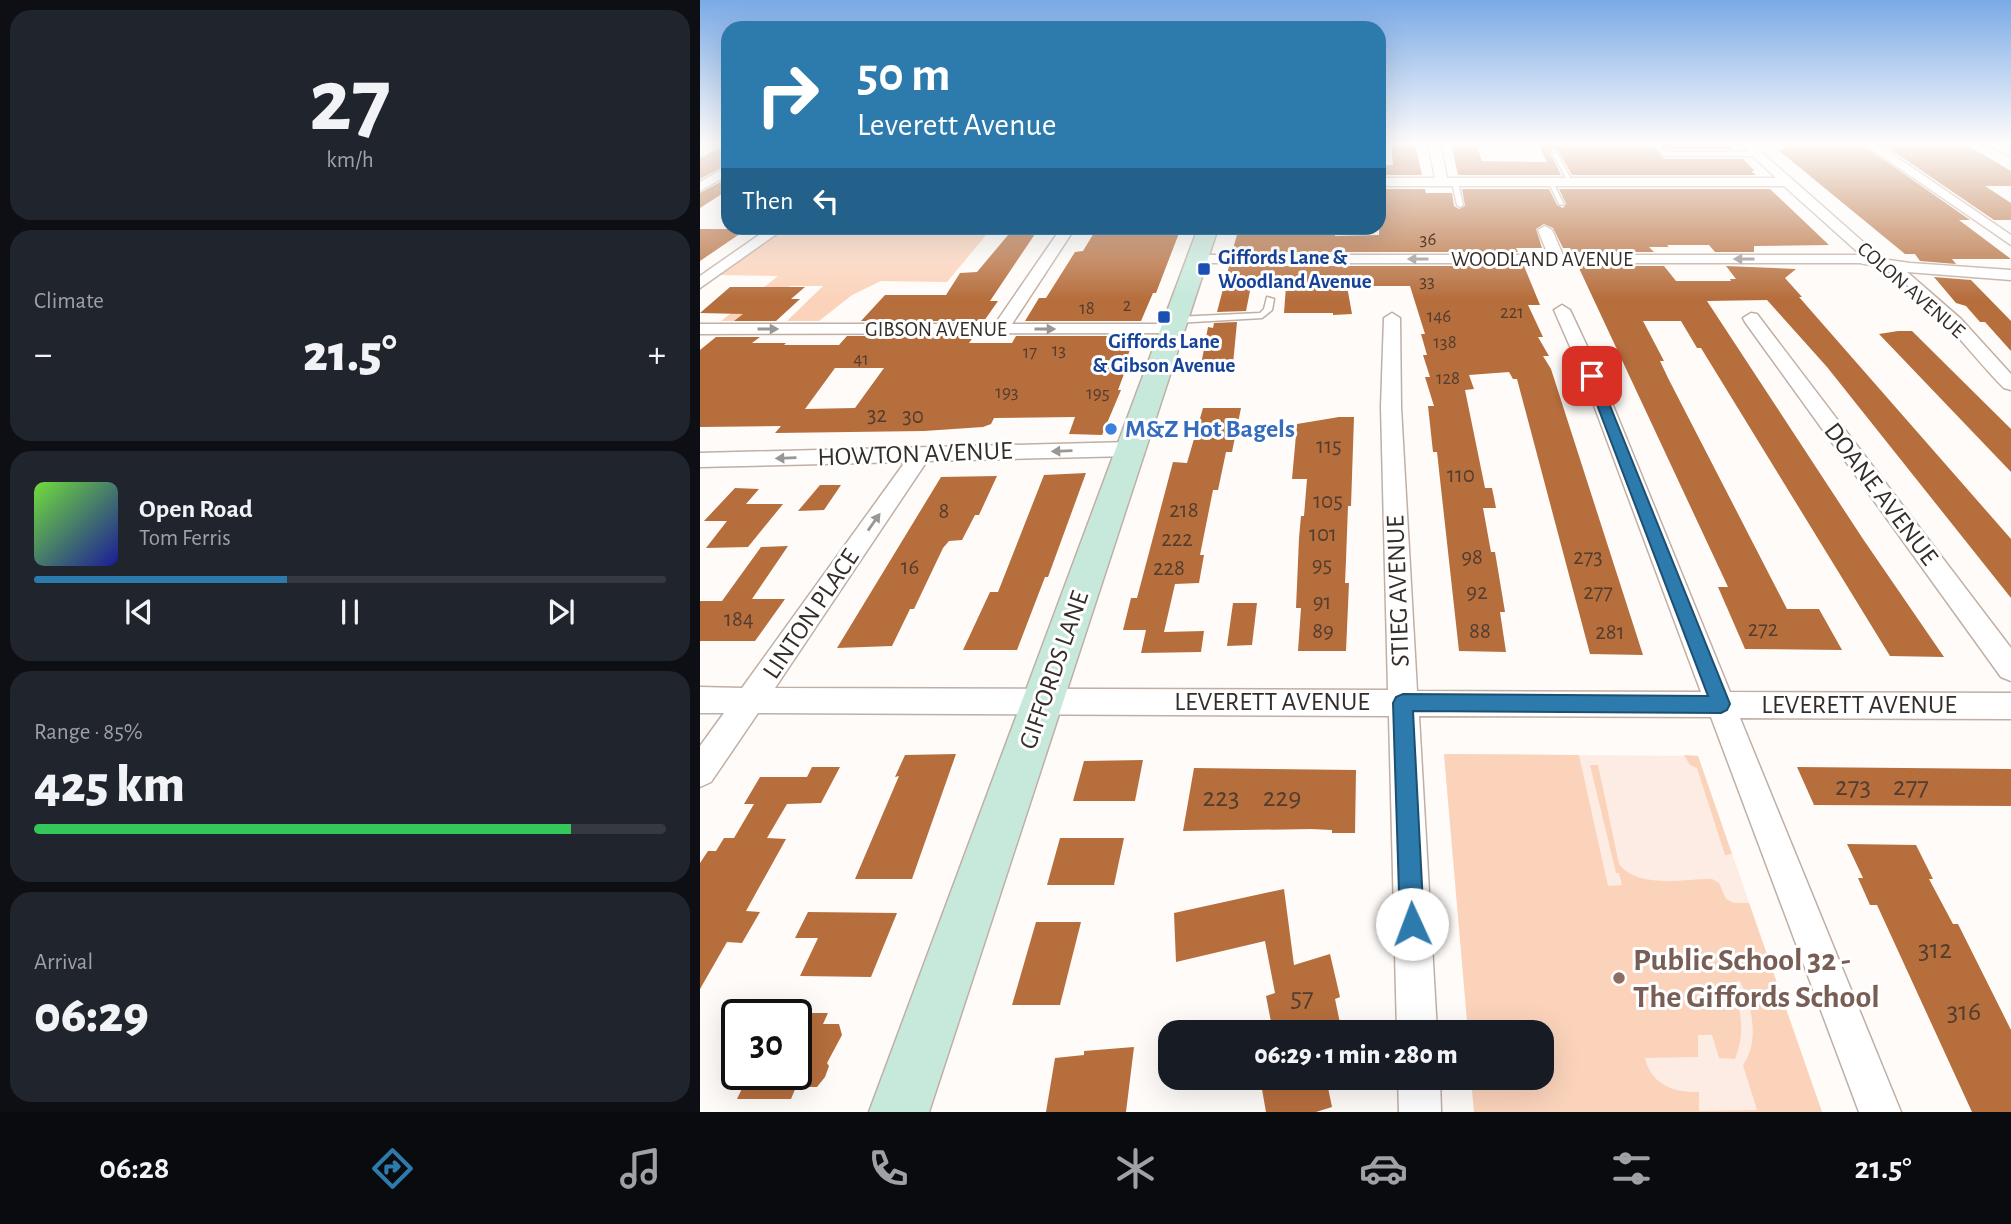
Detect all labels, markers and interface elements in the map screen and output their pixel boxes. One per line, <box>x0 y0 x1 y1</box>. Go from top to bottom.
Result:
icon: right <box>742 49 833 140</box>
text: 50 m <box>857 51 951 100</box>
text: 27 <box>309 56 391 147</box>
text: Leverett Avenue <box>857 109 1057 141</box>
text: km/h <box>326 149 374 172</box>
icon: left <box>807 182 845 220</box>
text: Then <box>742 188 793 214</box>
house number: 36 <box>1420 230 1436 249</box>
street label: COLON AVENUE <box>1853 238 1969 342</box>
place label: Giffords Lane & Woodland Avenue <box>1218 247 1372 292</box>
street label: WOODLAND AVENUE <box>1451 249 1633 270</box>
one-way arrow <box>1407 253 1429 265</box>
one-way arrow <box>1733 253 1755 265</box>
marker: Giffords Lane & Woodland Avenue <box>1196 261 1212 277</box>
house number: 33 <box>1419 272 1435 291</box>
text: Climate <box>34 290 104 313</box>
house number: 2 <box>1123 296 1132 315</box>
house number: 18 <box>1079 299 1095 318</box>
house number: 221 <box>1500 303 1524 322</box>
house number: 146 <box>1427 307 1451 326</box>
marker: Giffords Lane & Gibson Avenue <box>1156 309 1172 325</box>
street label: GIBSON AVENUE <box>865 319 1007 340</box>
one-way arrow <box>757 323 779 335</box>
one-way arrow <box>1034 323 1056 335</box>
text: 21.5° <box>303 328 397 380</box>
place label: Giffords Lane & Gibson Avenue <box>1093 331 1235 376</box>
house number: 138 <box>1433 333 1457 352</box>
text: − <box>34 336 52 374</box>
text: + <box>648 336 666 374</box>
house number: 13 <box>1052 341 1066 360</box>
house number: 17 <box>1023 343 1037 362</box>
pin <box>1562 346 1622 406</box>
house number: 41 <box>853 350 869 369</box>
icon: arrive <box>1573 357 1611 395</box>
house number: 128 <box>1436 369 1460 388</box>
house number: 193 <box>995 383 1019 402</box>
house number: 195 <box>1086 384 1110 403</box>
house number: 32 <box>867 404 887 427</box>
house number: 30 <box>902 405 924 428</box>
place label: M&Z Hot Bagels <box>1125 416 1295 442</box>
street label: DOANE AVENUE <box>1819 418 1943 570</box>
marker: M&Z Hot Bagels <box>1103 421 1119 437</box>
house number: 115 <box>1316 435 1342 458</box>
street label: HOWTON AVENUE <box>817 438 1013 470</box>
one-way arrow <box>1051 445 1073 456</box>
one-way arrow <box>775 452 797 464</box>
house number: 110 <box>1447 464 1475 487</box>
house number: 105 <box>1313 490 1343 513</box>
text: Open Road <box>139 496 253 522</box>
house number: 218 <box>1169 499 1199 522</box>
house number: 8 <box>939 500 949 523</box>
one-way arrow <box>867 513 881 531</box>
street label: STIEG AVENUE <box>1382 515 1414 667</box>
house number: 101 <box>1309 523 1337 546</box>
text: Tom Ferris <box>139 527 231 550</box>
house number: 222 <box>1161 528 1193 551</box>
street label: LINTON PLACE <box>758 544 864 684</box>
house number: 98 <box>1461 546 1483 569</box>
house number: 273 <box>1573 546 1603 569</box>
house number: 95 <box>1312 554 1332 577</box>
house number: 16 <box>901 556 919 579</box>
house number: 228 <box>1153 557 1185 580</box>
house number: 92 <box>1466 581 1488 604</box>
house number: 277 <box>1583 581 1613 604</box>
street label: GIFFORDS LANE <box>1015 588 1093 752</box>
house number: 91 <box>1313 591 1331 614</box>
icon: previous <box>120 593 158 631</box>
icon: pause <box>331 593 369 631</box>
icon: next <box>542 593 580 631</box>
house number: 184 <box>724 608 754 631</box>
house number: 272 <box>1748 618 1778 641</box>
house number: 89 <box>1312 620 1334 643</box>
house number: 88 <box>1469 620 1491 643</box>
house number: 281 <box>1595 621 1625 644</box>
street label: LEVERETT AVENUE <box>1174 689 1370 715</box>
street label: LEVERETT AVENUE <box>1761 692 1957 718</box>
text: Range · 85% <box>34 721 143 744</box>
text: 425 km <box>34 759 185 811</box>
house number: 273 <box>1835 773 1871 801</box>
house number: 277 <box>1893 773 1929 801</box>
house number: 223 <box>1202 784 1240 812</box>
house number: 229 <box>1263 784 1301 812</box>
position arrow <box>1375 887 1449 961</box>
house number: 312 <box>1918 936 1952 964</box>
place label: Public School 32 - The Giffords School <box>1633 944 1880 1013</box>
text: Arrival <box>34 951 93 974</box>
marker: Public School 32 - The Giffords School <box>1611 970 1627 986</box>
house number: 57 <box>1290 984 1314 1012</box>
text: 06:29 <box>34 989 149 1041</box>
house number: 316 <box>1947 998 1981 1026</box>
speed limit sign: 30 <box>721 999 812 1090</box>
text: 06:29 · 1 min · 280 m <box>1254 1042 1458 1068</box>
icon: directions <box>368 1144 417 1193</box>
icon: music <box>616 1144 665 1193</box>
icon: phone <box>864 1144 913 1193</box>
icon: climate <box>1111 1144 1160 1193</box>
icon: car <box>1359 1144 1408 1193</box>
icon: filters <box>1607 1144 1656 1193</box>
text: 06:28 <box>99 1152 170 1184</box>
text: 21.5° <box>1854 1152 1912 1184</box>

